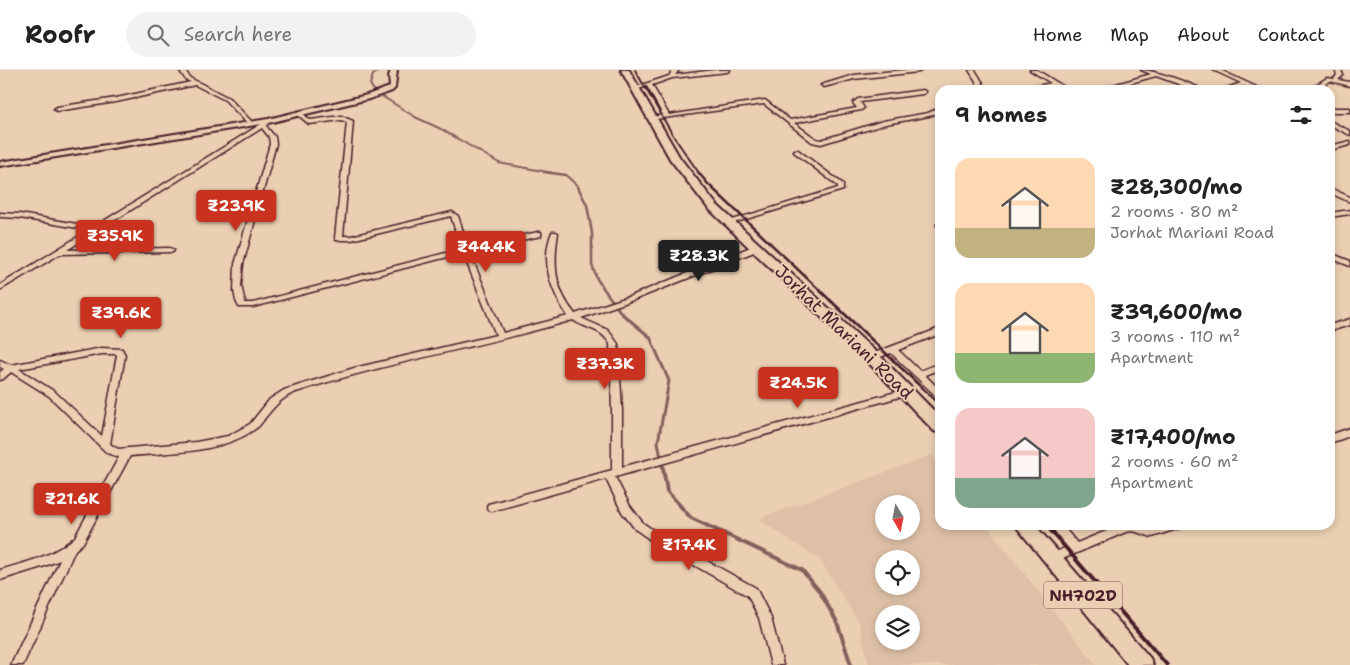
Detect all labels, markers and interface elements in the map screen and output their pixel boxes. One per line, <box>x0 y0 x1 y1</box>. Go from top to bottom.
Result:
search box <box>126 12 476 57</box>
text: Roofr <box>25 19 96 51</box>
icon: search <box>144 21 172 49</box>
text: Search here <box>184 22 292 47</box>
text: Home <box>1033 23 1082 47</box>
text: Map <box>1110 23 1149 47</box>
text: About <box>1177 23 1230 47</box>
text: Contact <box>1258 23 1325 47</box>
text: 9 homes <box>955 101 1047 129</box>
icon: filters <box>1287 101 1315 129</box>
text: ₹28,300/mo <box>1110 173 1243 201</box>
icon: home <box>995 178 1055 238</box>
pin: ₹23.9K <box>195 190 277 232</box>
text: ₹23.9K <box>207 195 265 216</box>
text: 2 rooms · 80 m² <box>1110 201 1238 222</box>
pin: ₹35.9K <box>74 220 156 262</box>
text: Jorhat Mariani Road <box>1110 222 1274 243</box>
text: ₹35.9K <box>87 225 143 246</box>
pin: ₹44.4K <box>445 230 527 273</box>
text: ₹44.4K <box>457 236 515 257</box>
pin: ₹28.3K <box>658 240 740 282</box>
text: ₹28.3K <box>669 245 729 266</box>
street label: Jorhat Mariani Road <box>769 259 919 405</box>
pin: ₹39.6K <box>80 296 162 339</box>
text: ₹39,600/mo <box>1110 298 1242 326</box>
text: ₹39.6K <box>91 302 151 323</box>
icon: home <box>995 303 1055 363</box>
text: 3 rooms · 110 m² <box>1110 326 1240 347</box>
text: Apartment <box>1110 347 1193 368</box>
pin: ₹37.3K <box>564 348 646 390</box>
text: ₹37.3K <box>576 353 634 374</box>
pin: ₹24.5K <box>757 366 839 409</box>
text: ₹24.5K <box>769 372 827 393</box>
text: ₹17,400/mo <box>1110 423 1236 451</box>
icon: home <box>995 428 1055 488</box>
text: 2 rooms · 60 m² <box>1110 451 1238 472</box>
text: Apartment <box>1110 472 1193 493</box>
pin: ₹21.6K <box>31 482 113 525</box>
text: ₹21.6K <box>45 488 99 509</box>
north arrow <box>875 495 920 540</box>
map controls <box>875 495 920 650</box>
pin: ₹17.4K <box>648 528 730 571</box>
text: ₹17.4K <box>662 534 716 555</box>
button: locate <box>875 550 920 595</box>
road number: NH702D <box>1044 582 1122 608</box>
button: layers <box>875 605 920 650</box>

